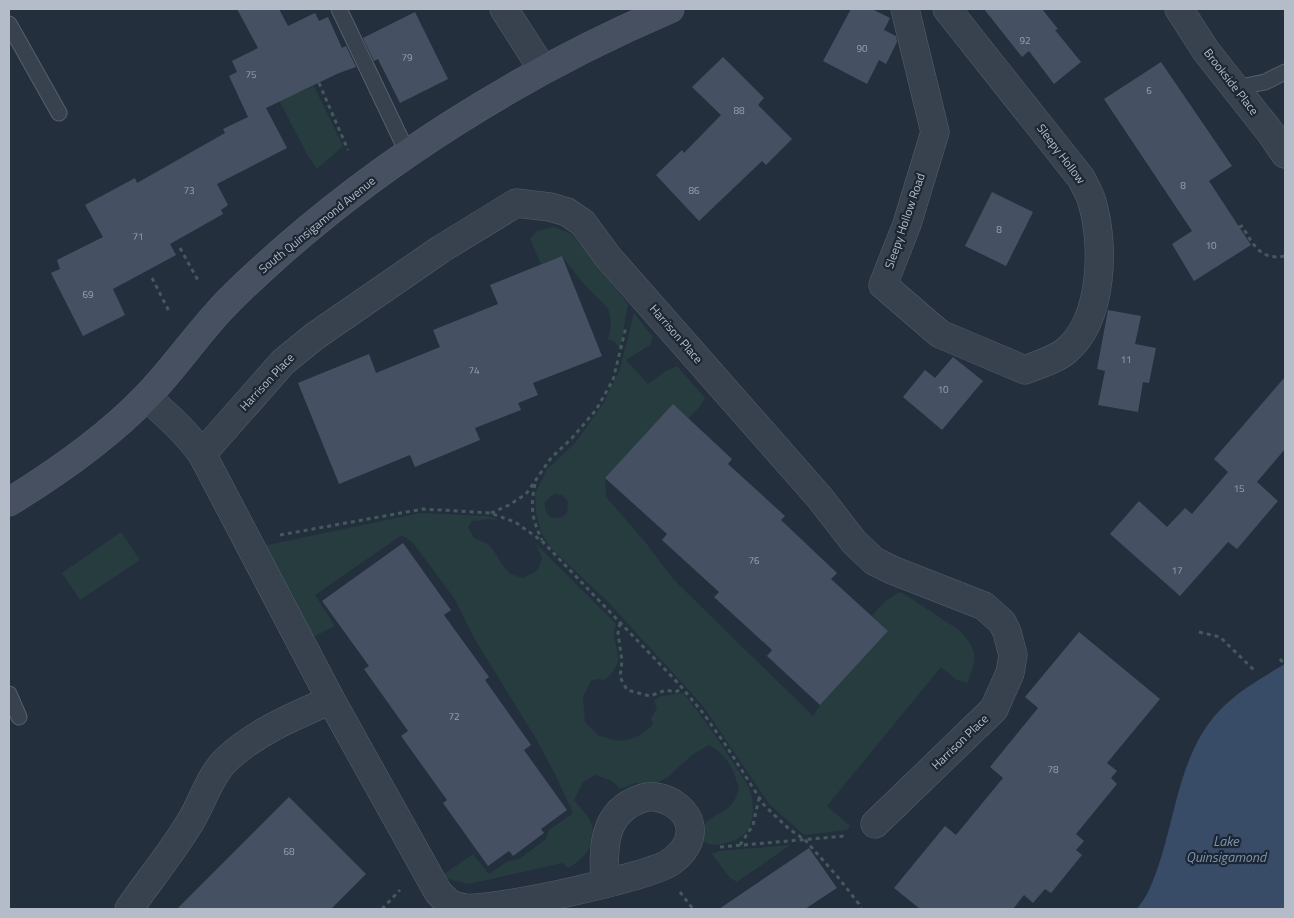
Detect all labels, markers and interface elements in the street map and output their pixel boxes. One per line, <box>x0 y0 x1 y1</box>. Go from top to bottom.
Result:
house number: 92 <box>1019 33 1031 48</box>
house number: 90 <box>856 41 868 56</box>
street label: Brookside Place <box>1199 44 1264 119</box>
house number: 79 <box>401 50 413 65</box>
house number: 75 <box>245 67 257 82</box>
house number: 6 <box>1146 83 1152 98</box>
house number: 88 <box>733 103 745 118</box>
street label: Sleepy Hollow <box>1032 119 1090 188</box>
street label: Sleepy Hollow Road <box>879 170 930 271</box>
street label: South Quinsigamond Avenue <box>254 171 379 278</box>
house number: 8 <box>1180 178 1186 193</box>
house number: 73 <box>183 183 195 198</box>
house number: 86 <box>688 183 700 198</box>
house number: 8 <box>996 222 1002 237</box>
house number: 71 <box>132 229 144 244</box>
house number: 10 <box>1205 238 1217 253</box>
house number: 69 <box>82 287 94 302</box>
street label: Harrison Place <box>645 300 708 368</box>
street label: Harrison Place <box>235 348 299 415</box>
house number: 11 <box>1120 352 1132 367</box>
house number: 74 <box>468 363 480 378</box>
house number: 10 <box>937 382 949 397</box>
house number: 15 <box>1233 481 1245 496</box>
house number: 76 <box>748 553 760 568</box>
house number: 17 <box>1171 563 1183 578</box>
house number: 72 <box>448 709 460 724</box>
street label: Harrison Place <box>927 709 993 774</box>
house number: 78 <box>1047 762 1059 777</box>
water label: Lake Quinsigamond <box>1186 830 1268 867</box>
house number: 68 <box>283 844 295 859</box>

